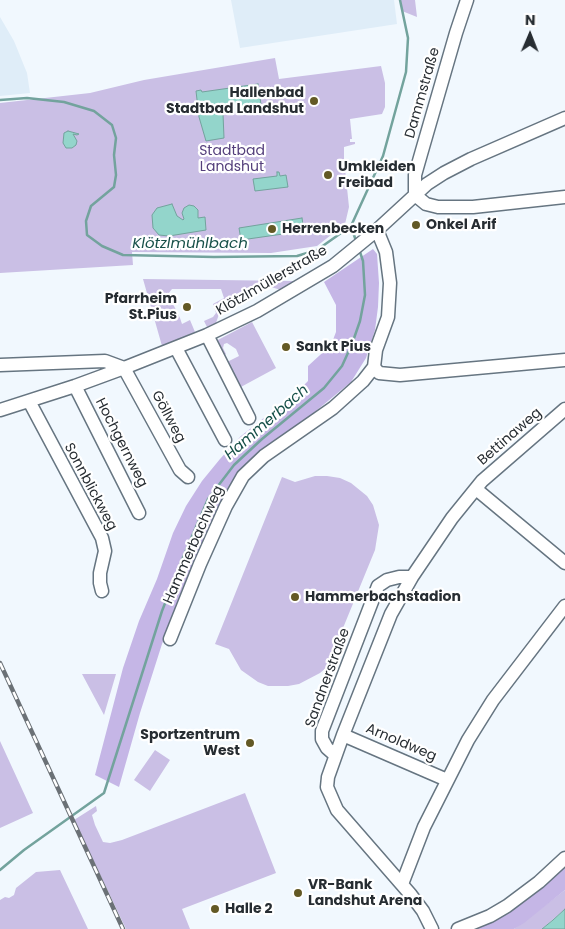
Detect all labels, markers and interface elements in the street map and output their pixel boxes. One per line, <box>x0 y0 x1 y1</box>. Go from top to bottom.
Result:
north arrow <box>505 10 555 60</box>
text: N <box>525 10 536 30</box>
street label: Dammstraße <box>402 46 444 140</box>
place label: Hallenbad Stadtbad Landshut <box>166 85 304 118</box>
marker: Hallenbad Stadtbad Landshut <box>308 95 320 107</box>
park label: Stadtbad Landshut <box>199 143 265 176</box>
place label: Umkleiden Freibad <box>338 159 416 192</box>
marker: Umkleiden Freibad <box>322 169 334 181</box>
place label: Onkel Arif <box>426 217 496 233</box>
marker: Onkel Arif <box>410 219 422 231</box>
place label: Herrenbecken <box>282 221 384 237</box>
marker: Herrenbecken <box>266 223 278 235</box>
water label: Klötzlmühlbach <box>132 235 248 253</box>
street label: Klötzlmüllerstraße <box>214 242 330 320</box>
place label: Pfarrheim St.Pius <box>105 291 177 324</box>
marker: Pfarrheim St.Pius <box>181 301 193 313</box>
place label: Sankt Pius <box>296 339 371 355</box>
marker: Sankt Pius <box>280 341 292 353</box>
water label: Hammerbach <box>221 382 313 464</box>
street label: Göllweg <box>147 388 189 446</box>
street label: Hochgernweg <box>91 396 151 490</box>
street label: Bettinaweg <box>475 405 545 469</box>
street label: Sonnblickweg <box>60 440 120 534</box>
street label: Hammerbachweg <box>160 483 228 607</box>
place label: Hammerbachstadion <box>305 589 461 605</box>
marker: Hammerbachstadion <box>289 591 301 603</box>
street label: Sandnerstraße <box>302 626 354 730</box>
street label: Arnoldweg <box>363 721 439 765</box>
place label: Sportzentrum West <box>140 727 240 760</box>
marker: Sportzentrum West <box>244 737 256 749</box>
place label: VR-Bank Landshut Arena <box>308 877 422 910</box>
marker: VR-Bank Landshut Arena <box>292 887 304 899</box>
place label: Halle 2 <box>225 901 273 917</box>
marker: Halle 2 <box>209 903 221 915</box>

